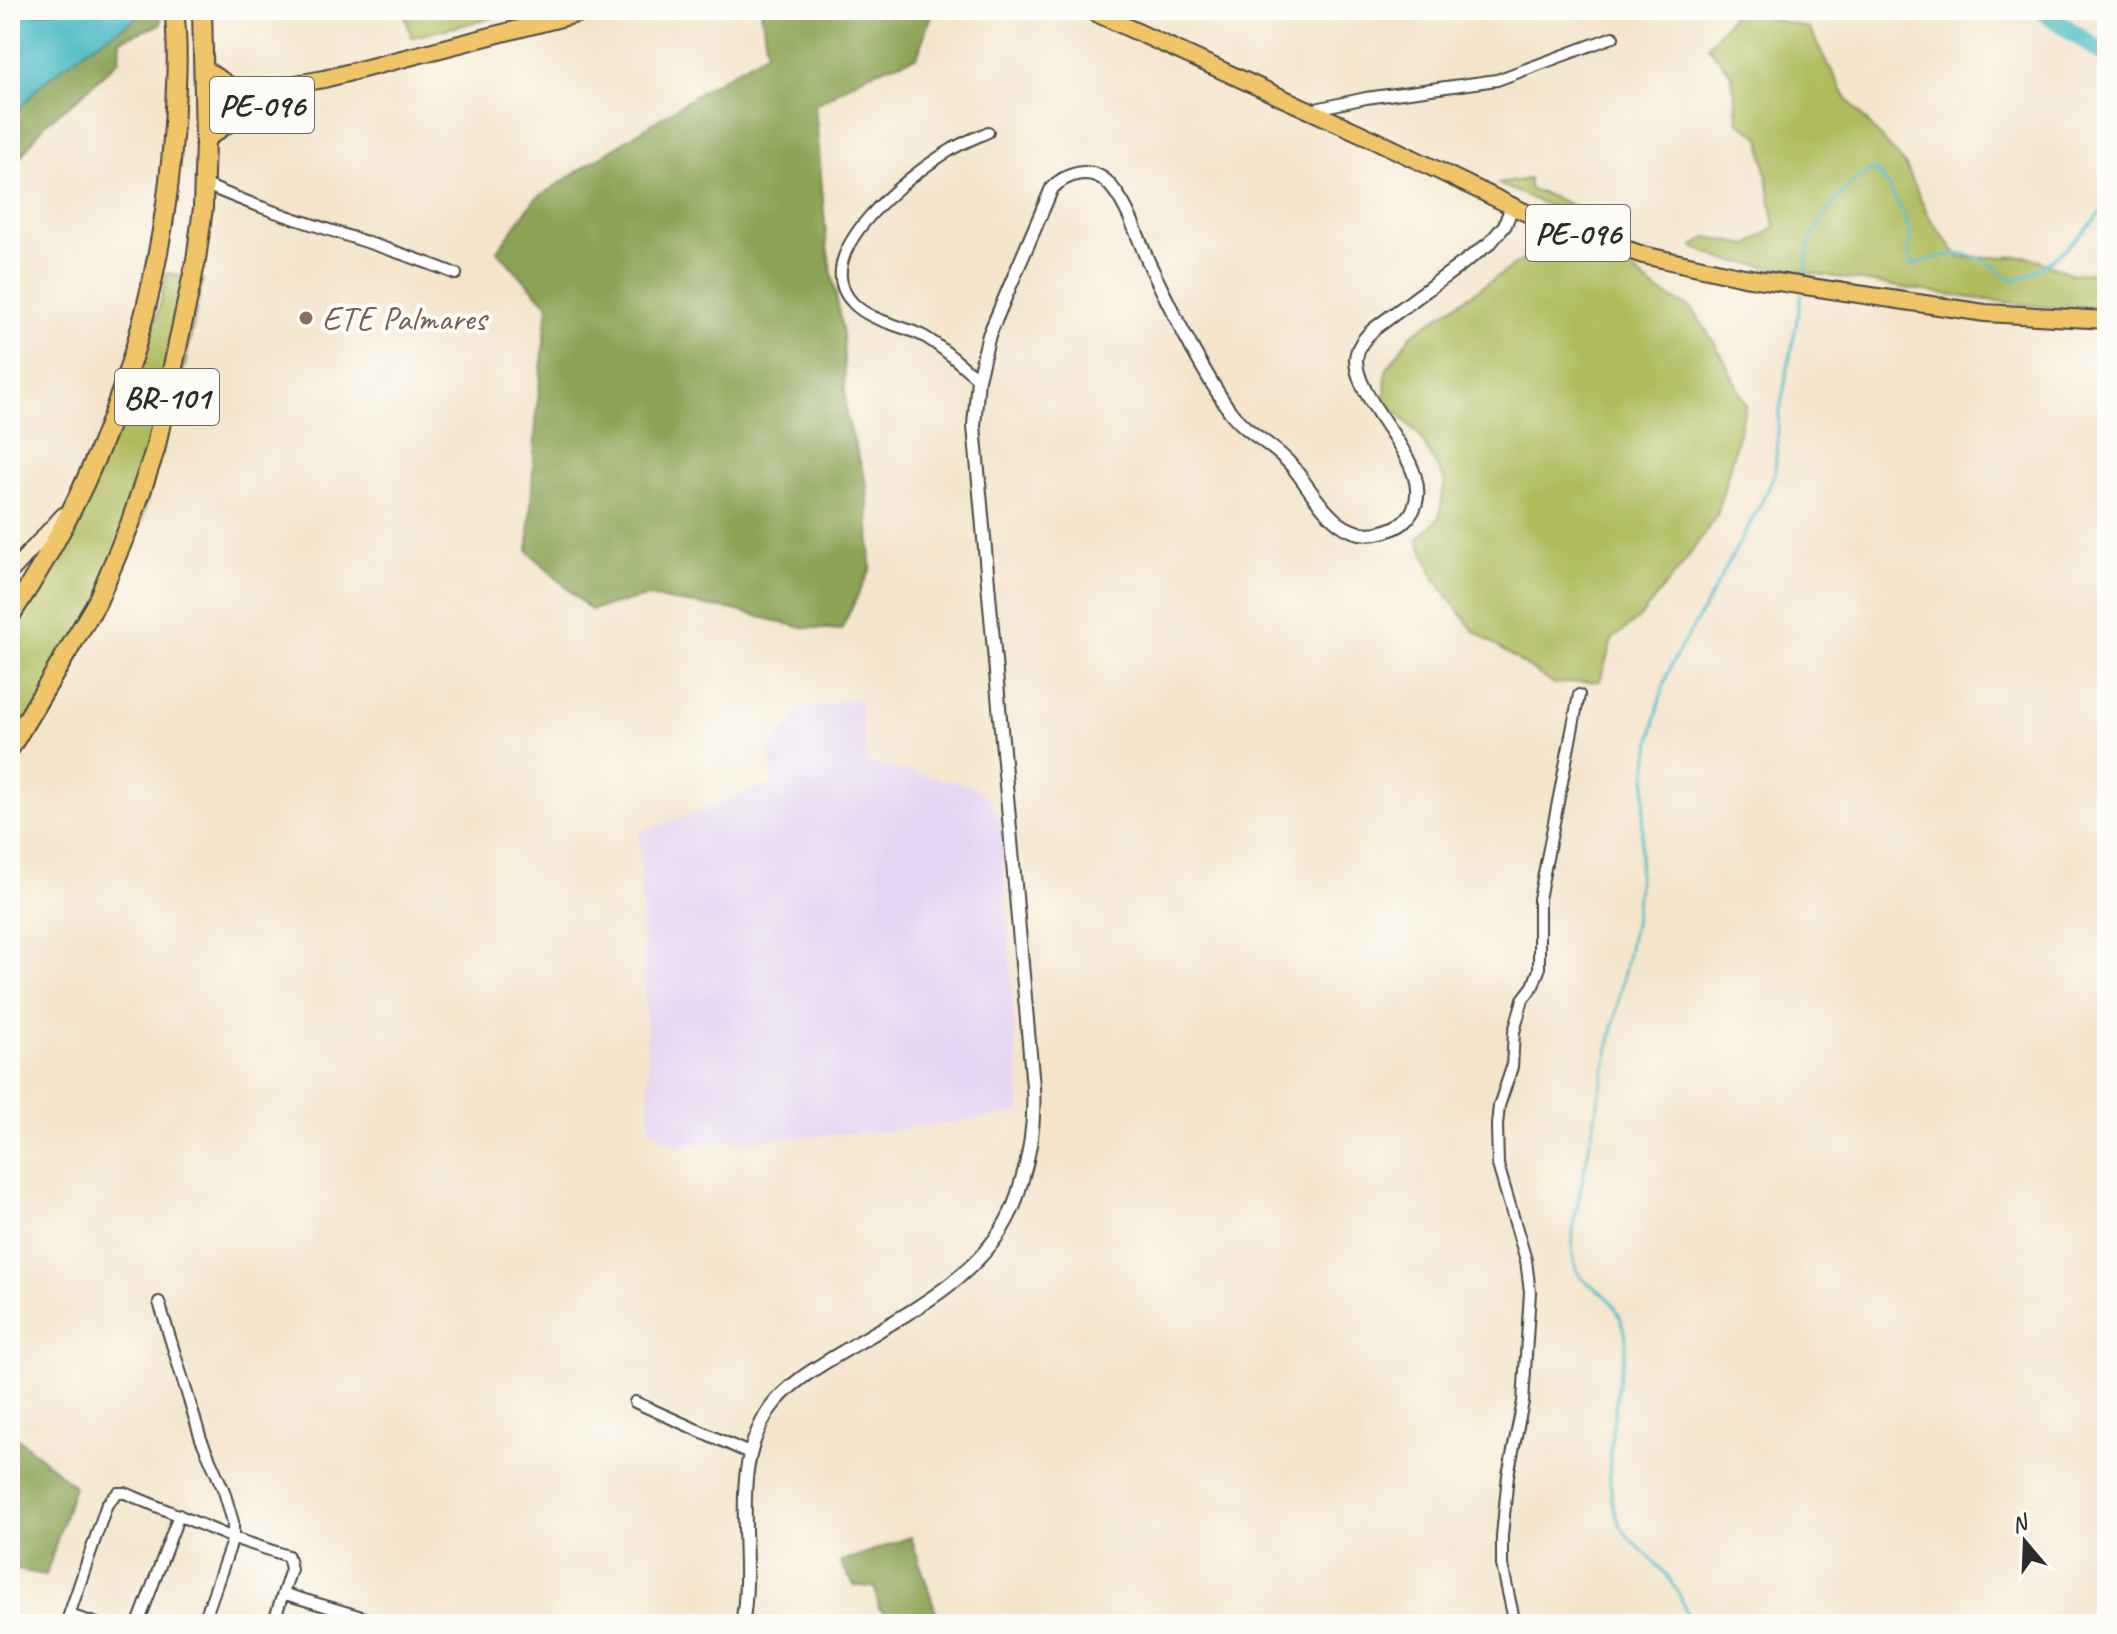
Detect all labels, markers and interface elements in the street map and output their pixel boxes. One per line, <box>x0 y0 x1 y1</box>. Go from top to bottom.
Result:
road number: PE-096 <box>210 77 314 133</box>
road number: PE-096 <box>1526 205 1630 261</box>
place label: ETE Palmares <box>322 297 489 340</box>
marker: ETE Palmares <box>297 309 315 327</box>
road number: BR-101 <box>115 369 219 425</box>
north arrow <box>1985 1502 2065 1582</box>
text: N <box>2008 1507 2033 1539</box>

